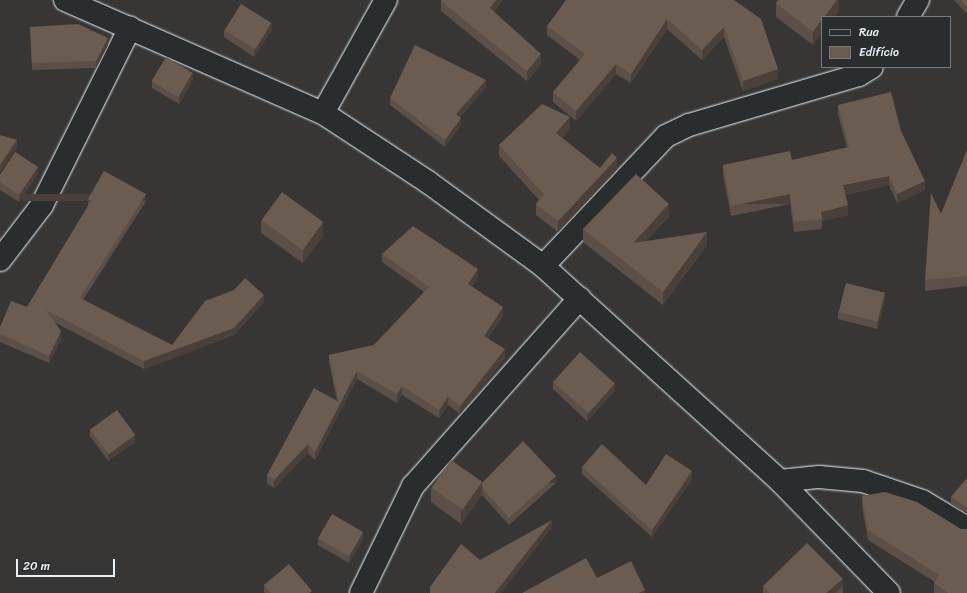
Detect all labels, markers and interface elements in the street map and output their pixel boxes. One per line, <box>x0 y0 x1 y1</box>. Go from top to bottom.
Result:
legend <box>821 16 951 68</box>
text: Rua <box>859 21 879 43</box>
text: Edifício <box>859 41 899 63</box>
scale bar <box>18 551 117 577</box>
text: 20 m <box>23 555 50 577</box>

